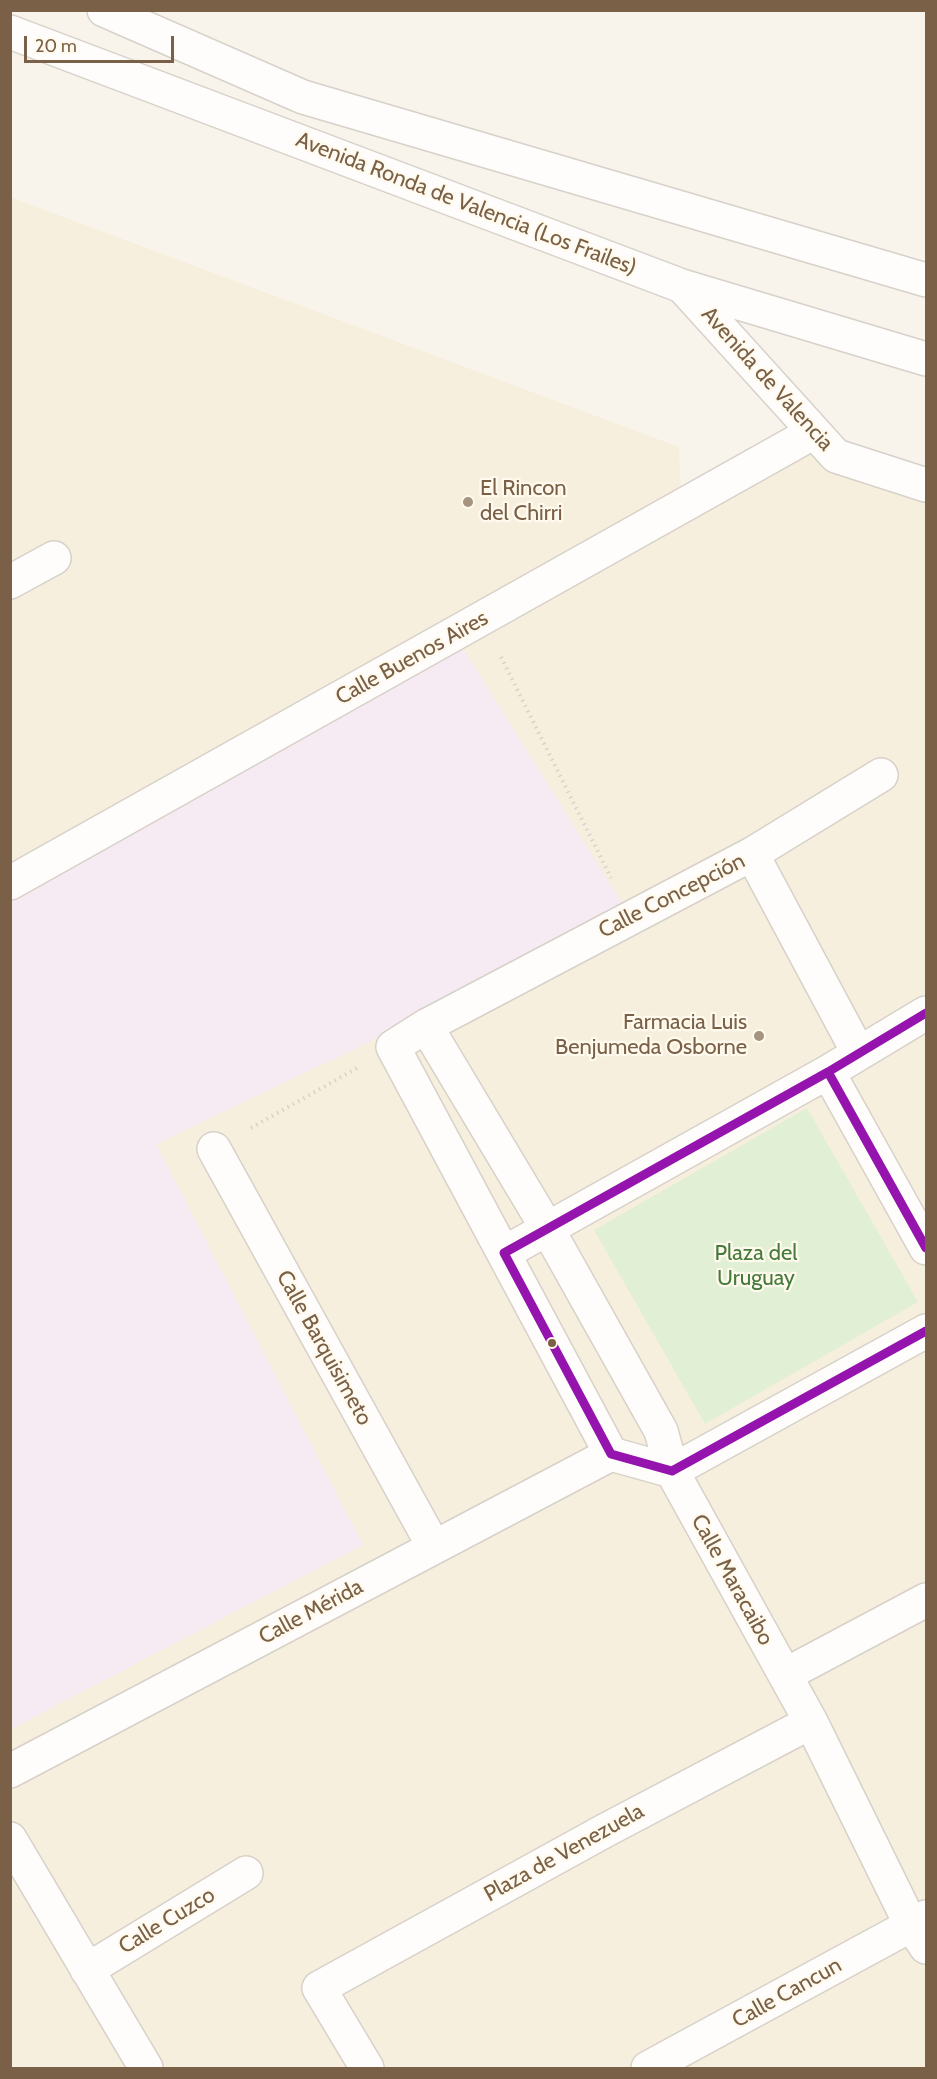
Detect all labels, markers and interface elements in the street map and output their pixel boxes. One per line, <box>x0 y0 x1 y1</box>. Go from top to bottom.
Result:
scale bar <box>27 24 177 62</box>
text: 20 m <box>35 35 77 57</box>
street label: Avenida Ronda de Valencia (Los Frailes) <box>292 127 640 281</box>
street label: Avenida de Valencia <box>695 302 839 456</box>
place label: El Rincon del Chirri <box>480 476 567 528</box>
marker: El Rincon del Chirri <box>461 495 475 509</box>
street label: Calle Buenos Aires <box>331 605 493 711</box>
street label: Calle Concepción <box>594 848 750 944</box>
place label: Farmacia Luis Benjumeda Osborne <box>555 1010 747 1062</box>
marker: Farmacia Luis Benjumeda Osborne <box>752 1029 766 1043</box>
park label: Plaza del Uruguay <box>715 1241 797 1292</box>
street label: Calle Barquisimeto <box>270 1266 378 1430</box>
unlabelled marker <box>546 1337 558 1349</box>
street label: Calle Maracaibo <box>685 1510 779 1650</box>
street label: Calle Mérida <box>255 1574 367 1650</box>
street label: Plaza de Venezuela <box>480 1798 648 1908</box>
street label: Calle Cuzco <box>114 1882 220 1960</box>
street label: Calle Cancun <box>728 1952 846 2034</box>

